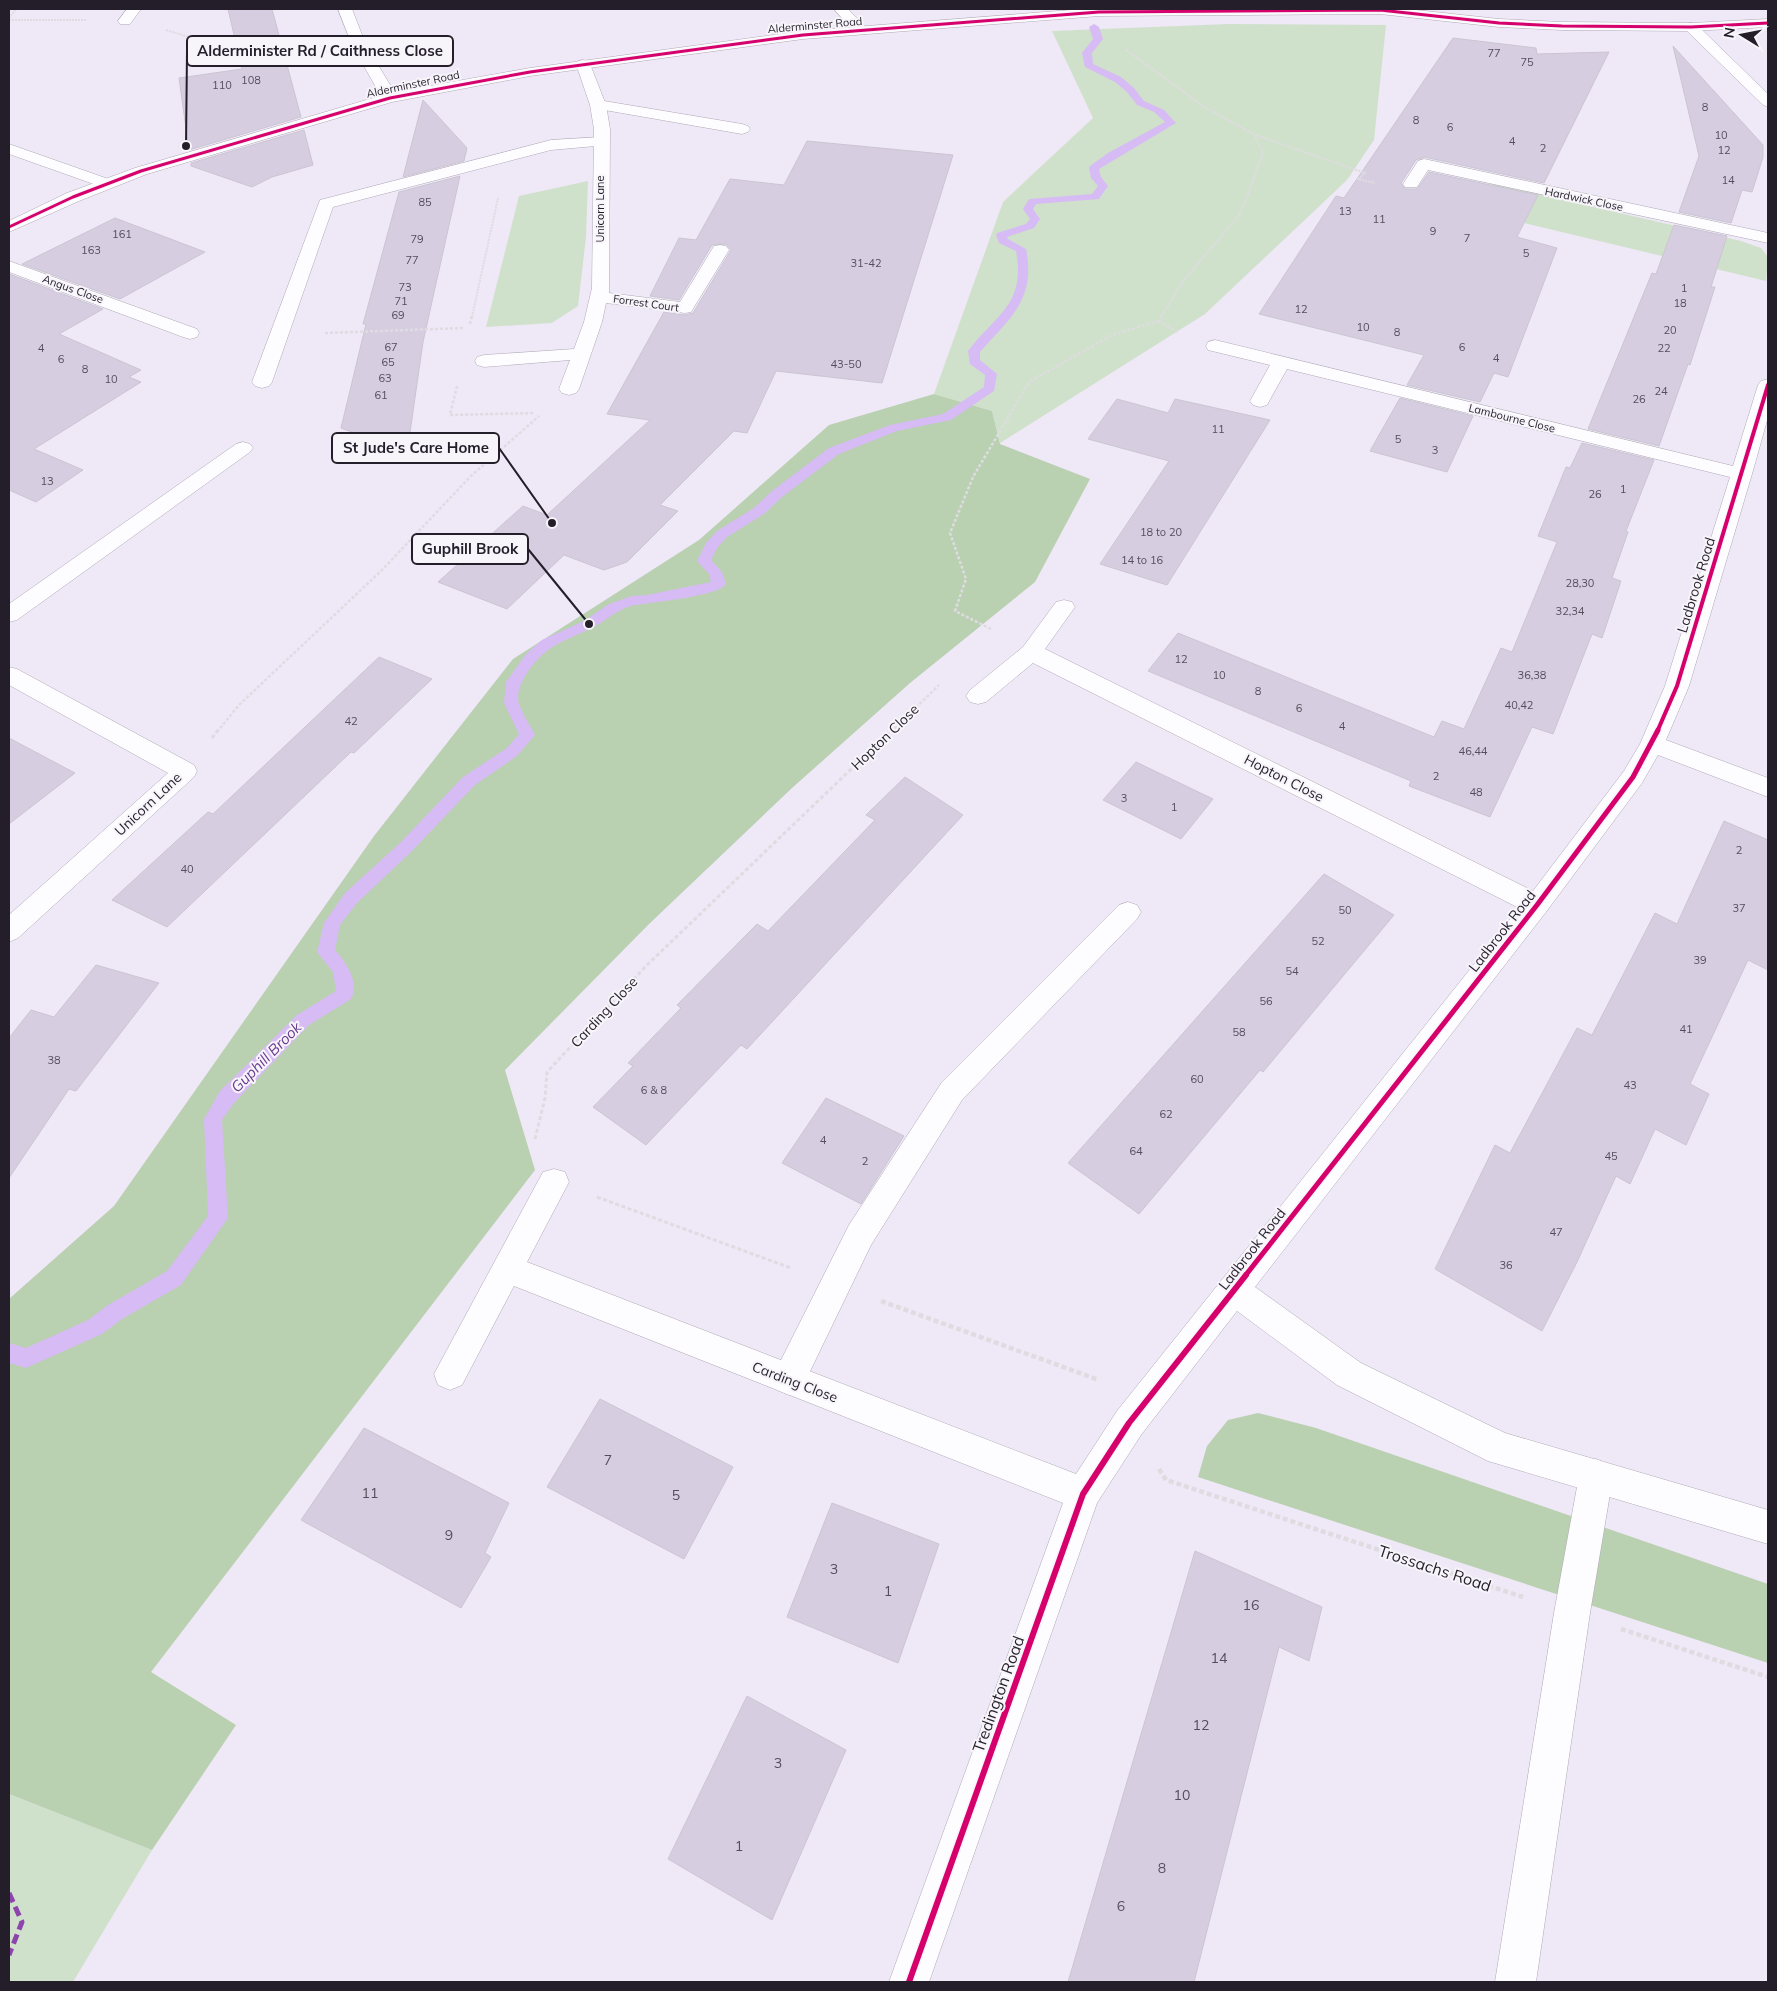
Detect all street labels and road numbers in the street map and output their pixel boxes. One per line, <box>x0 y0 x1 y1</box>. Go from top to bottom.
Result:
street label: Alderminster Road <box>767 14 863 36</box>
street label: Alderminster Road <box>365 67 461 101</box>
street label: Unicorn Lane <box>593 175 607 243</box>
street label: Hardwick Close <box>1544 184 1624 214</box>
street label: Angus Close <box>41 272 105 306</box>
street label: Forrest Court <box>612 291 680 315</box>
street label: Lambourne Close <box>1467 400 1557 436</box>
street label: Ladbrook Road <box>1673 535 1719 635</box>
street label: Hopton Close <box>847 700 923 774</box>
street label: Hopton Close <box>1241 750 1327 806</box>
street label: Unicorn Lane <box>111 768 185 840</box>
street label: Ladbrook Road <box>1464 886 1540 976</box>
street label: Carding Close <box>567 973 641 1051</box>
street label: Ladbrook Road <box>1214 1204 1290 1294</box>
street label: Carding Close <box>750 1357 840 1407</box>
street label: Trossachs Road <box>1376 1540 1494 1596</box>
street label: Tredington Road <box>968 1633 1028 1755</box>

